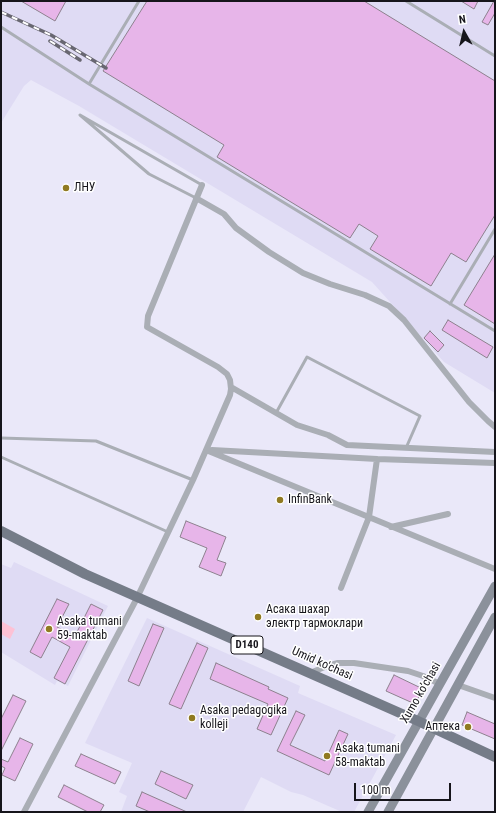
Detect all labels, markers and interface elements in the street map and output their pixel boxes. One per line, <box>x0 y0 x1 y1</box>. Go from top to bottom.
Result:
north arrow <box>444 12 484 52</box>
text: N <box>458 13 467 27</box>
place label: ЛНУ <box>74 181 95 195</box>
marker: ЛНУ <box>61 183 71 193</box>
place label: InfinBank <box>288 493 332 507</box>
marker: InfinBank <box>275 495 285 505</box>
place label: Асака шахар электр тармоклари <box>266 603 363 631</box>
marker: Асака шахар электр тармоклари <box>253 612 263 622</box>
place label: Asaka tumani 59-maktab <box>57 615 122 643</box>
marker: Asaka tumani 59-maktab <box>44 624 54 634</box>
road number: D140 <box>231 636 263 654</box>
street label: Umid ko'chasi <box>289 644 355 684</box>
street label: Xumo ko’chasi <box>398 660 444 726</box>
place label: Asaka pedagogika kolleji <box>200 704 287 732</box>
marker: Asaka pedagogika kolleji <box>187 713 197 723</box>
place label: Аптека <box>425 720 460 734</box>
marker: Аптека <box>463 722 473 732</box>
place label: Asaka tumani 58-maktab <box>335 742 400 770</box>
marker: Asaka tumani 58-maktab <box>322 751 332 761</box>
scale bar <box>356 775 453 801</box>
text: 100 m <box>361 783 391 797</box>

